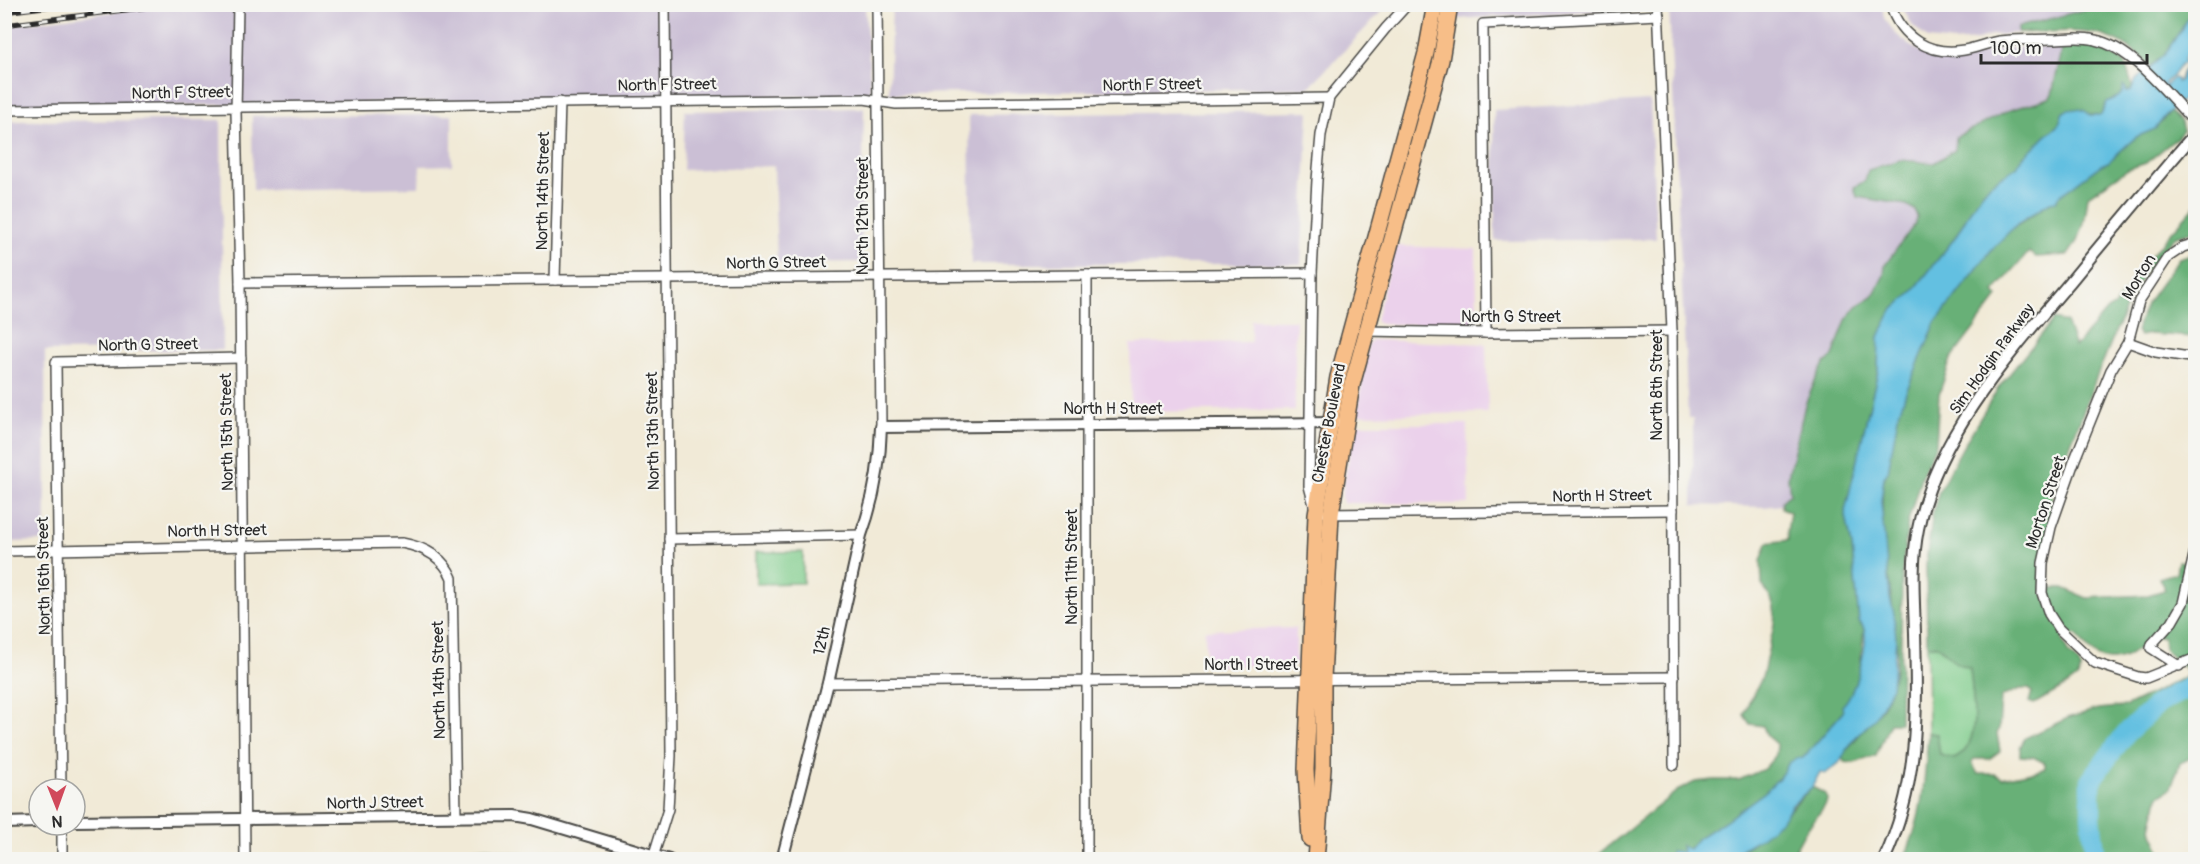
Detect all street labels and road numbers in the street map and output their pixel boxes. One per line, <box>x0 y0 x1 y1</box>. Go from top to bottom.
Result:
street label: North F Street <box>617 74 717 96</box>
street label: North F Street <box>1102 74 1202 96</box>
street label: North F Street <box>131 82 231 104</box>
street label: North 14th Street <box>532 131 554 251</box>
street label: North 12th Street <box>853 156 873 275</box>
street label: Morton <box>2118 251 2160 303</box>
street label: North G Street <box>726 252 827 274</box>
street label: Sim Hodgin Parkway <box>1945 299 2039 418</box>
street label: North G Street <box>1461 307 1562 327</box>
street label: North 8th Street <box>1647 329 1667 441</box>
street label: North G Street <box>98 334 199 356</box>
street label: Chester Boulevard <box>1308 362 1350 484</box>
street label: North 13th Street <box>642 371 664 490</box>
street label: North 15th Street <box>216 372 238 491</box>
street label: North H Street <box>1063 399 1163 419</box>
street label: Morton Street <box>2022 452 2071 551</box>
street label: North H Street <box>1552 485 1652 507</box>
street label: North 11th Street <box>1062 509 1082 625</box>
street label: North 16th Street <box>33 516 55 636</box>
street label: North H Street <box>167 520 267 542</box>
street label: North 14th Street <box>428 620 450 740</box>
street label: 12th <box>809 625 835 657</box>
street label: North I Street <box>1204 655 1299 675</box>
street label: North J Street <box>326 792 424 814</box>

